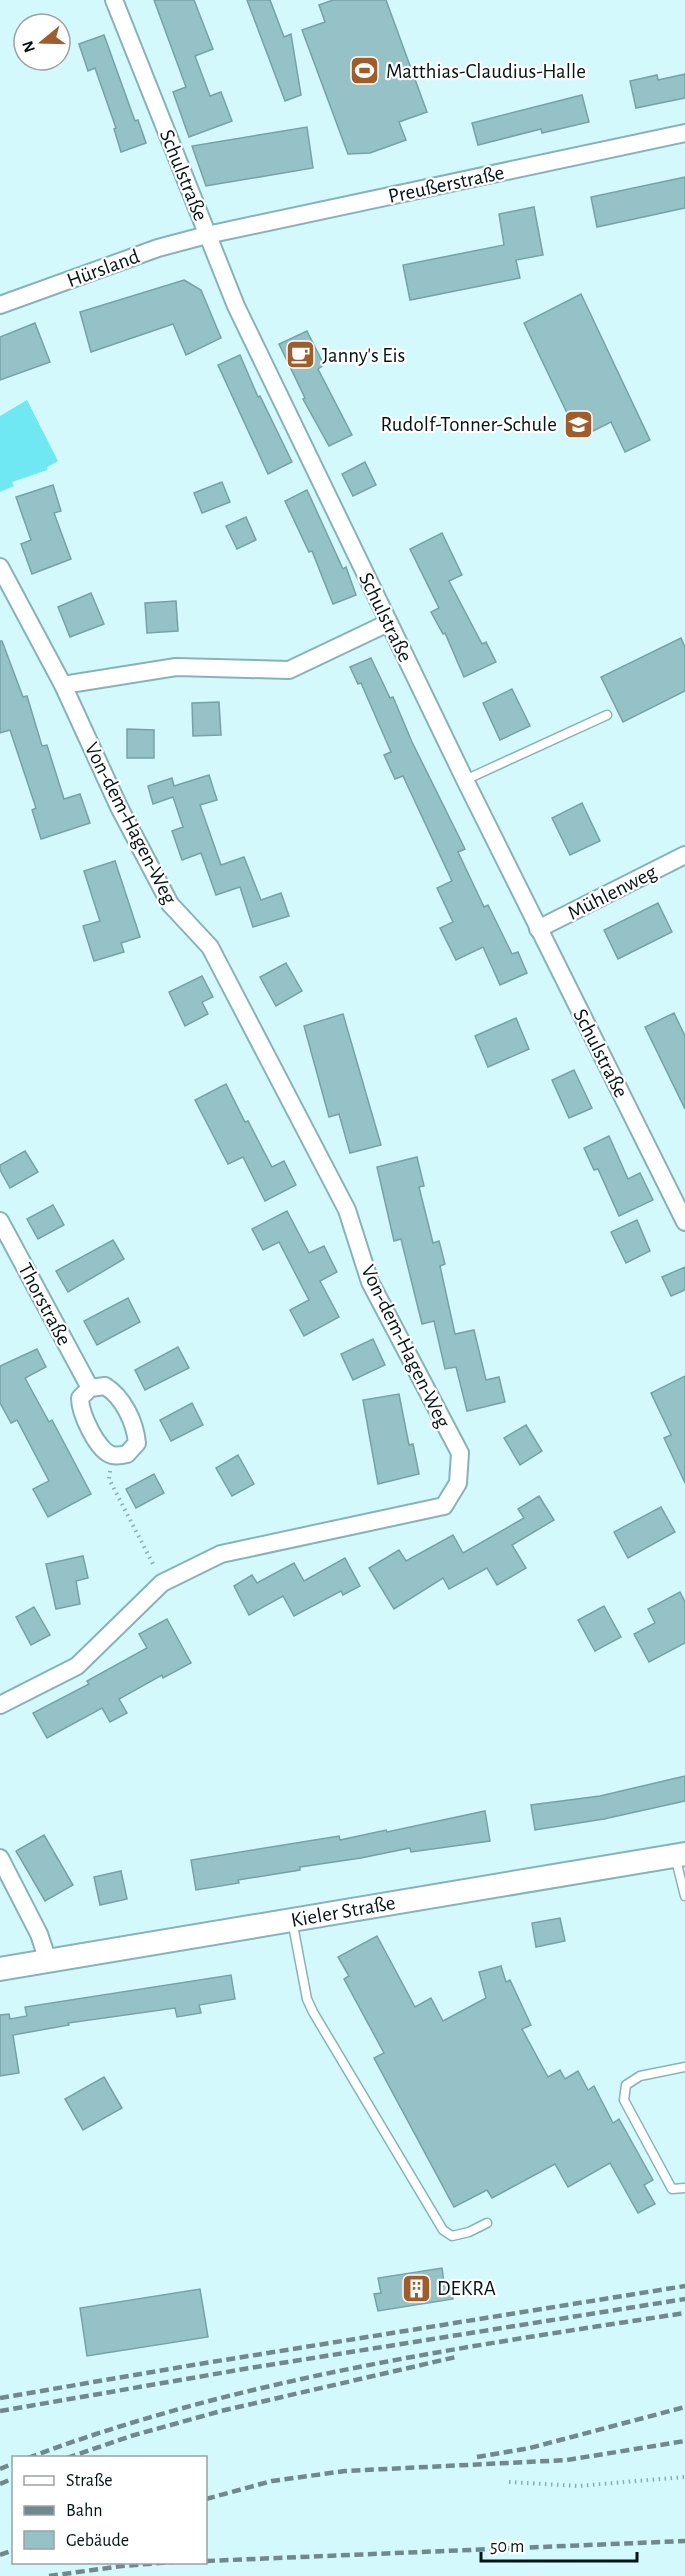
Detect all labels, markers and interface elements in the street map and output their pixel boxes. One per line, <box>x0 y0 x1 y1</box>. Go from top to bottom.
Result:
north arrow <box>12 12 72 72</box>
text: N <box>19 39 38 54</box>
sports icon: Matthias-Claudius-Halle <box>349 55 381 87</box>
place label: Matthias-Claudius-Halle <box>386 61 586 82</box>
street label: Schulstraße <box>156 127 211 224</box>
street label: Preußerstraße <box>386 162 506 207</box>
street label: Hürsland <box>64 246 142 291</box>
cafe icon: Janny's Eis <box>285 339 317 371</box>
place label: Janny's Eis <box>322 345 405 366</box>
school or university icon: Rudolf-Tonner-Schule <box>562 408 594 440</box>
place label: Rudolf-Tonner-Schule <box>381 414 557 435</box>
street label: Schulstraße <box>355 569 416 665</box>
street label: Von-dem-Hagen-Weg <box>81 739 181 908</box>
street label: Mühlenweg <box>564 861 661 924</box>
street label: Schulstraße <box>569 1005 632 1101</box>
street label: Thorstraße <box>14 1260 75 1349</box>
street label: Von-dem-Hagen-Weg <box>357 1262 454 1432</box>
street label: Kieler Straße <box>289 1892 397 1931</box>
building icon: DEKRA <box>400 2272 432 2304</box>
place label: DEKRA <box>437 2278 496 2299</box>
legend <box>12 2456 207 2564</box>
text: Straße <box>66 2472 112 2490</box>
text: Bahn <box>66 2502 102 2520</box>
scale bar <box>481 2525 637 2563</box>
text: Gebäude <box>66 2532 129 2550</box>
text: 50 m <box>490 2538 524 2556</box>

